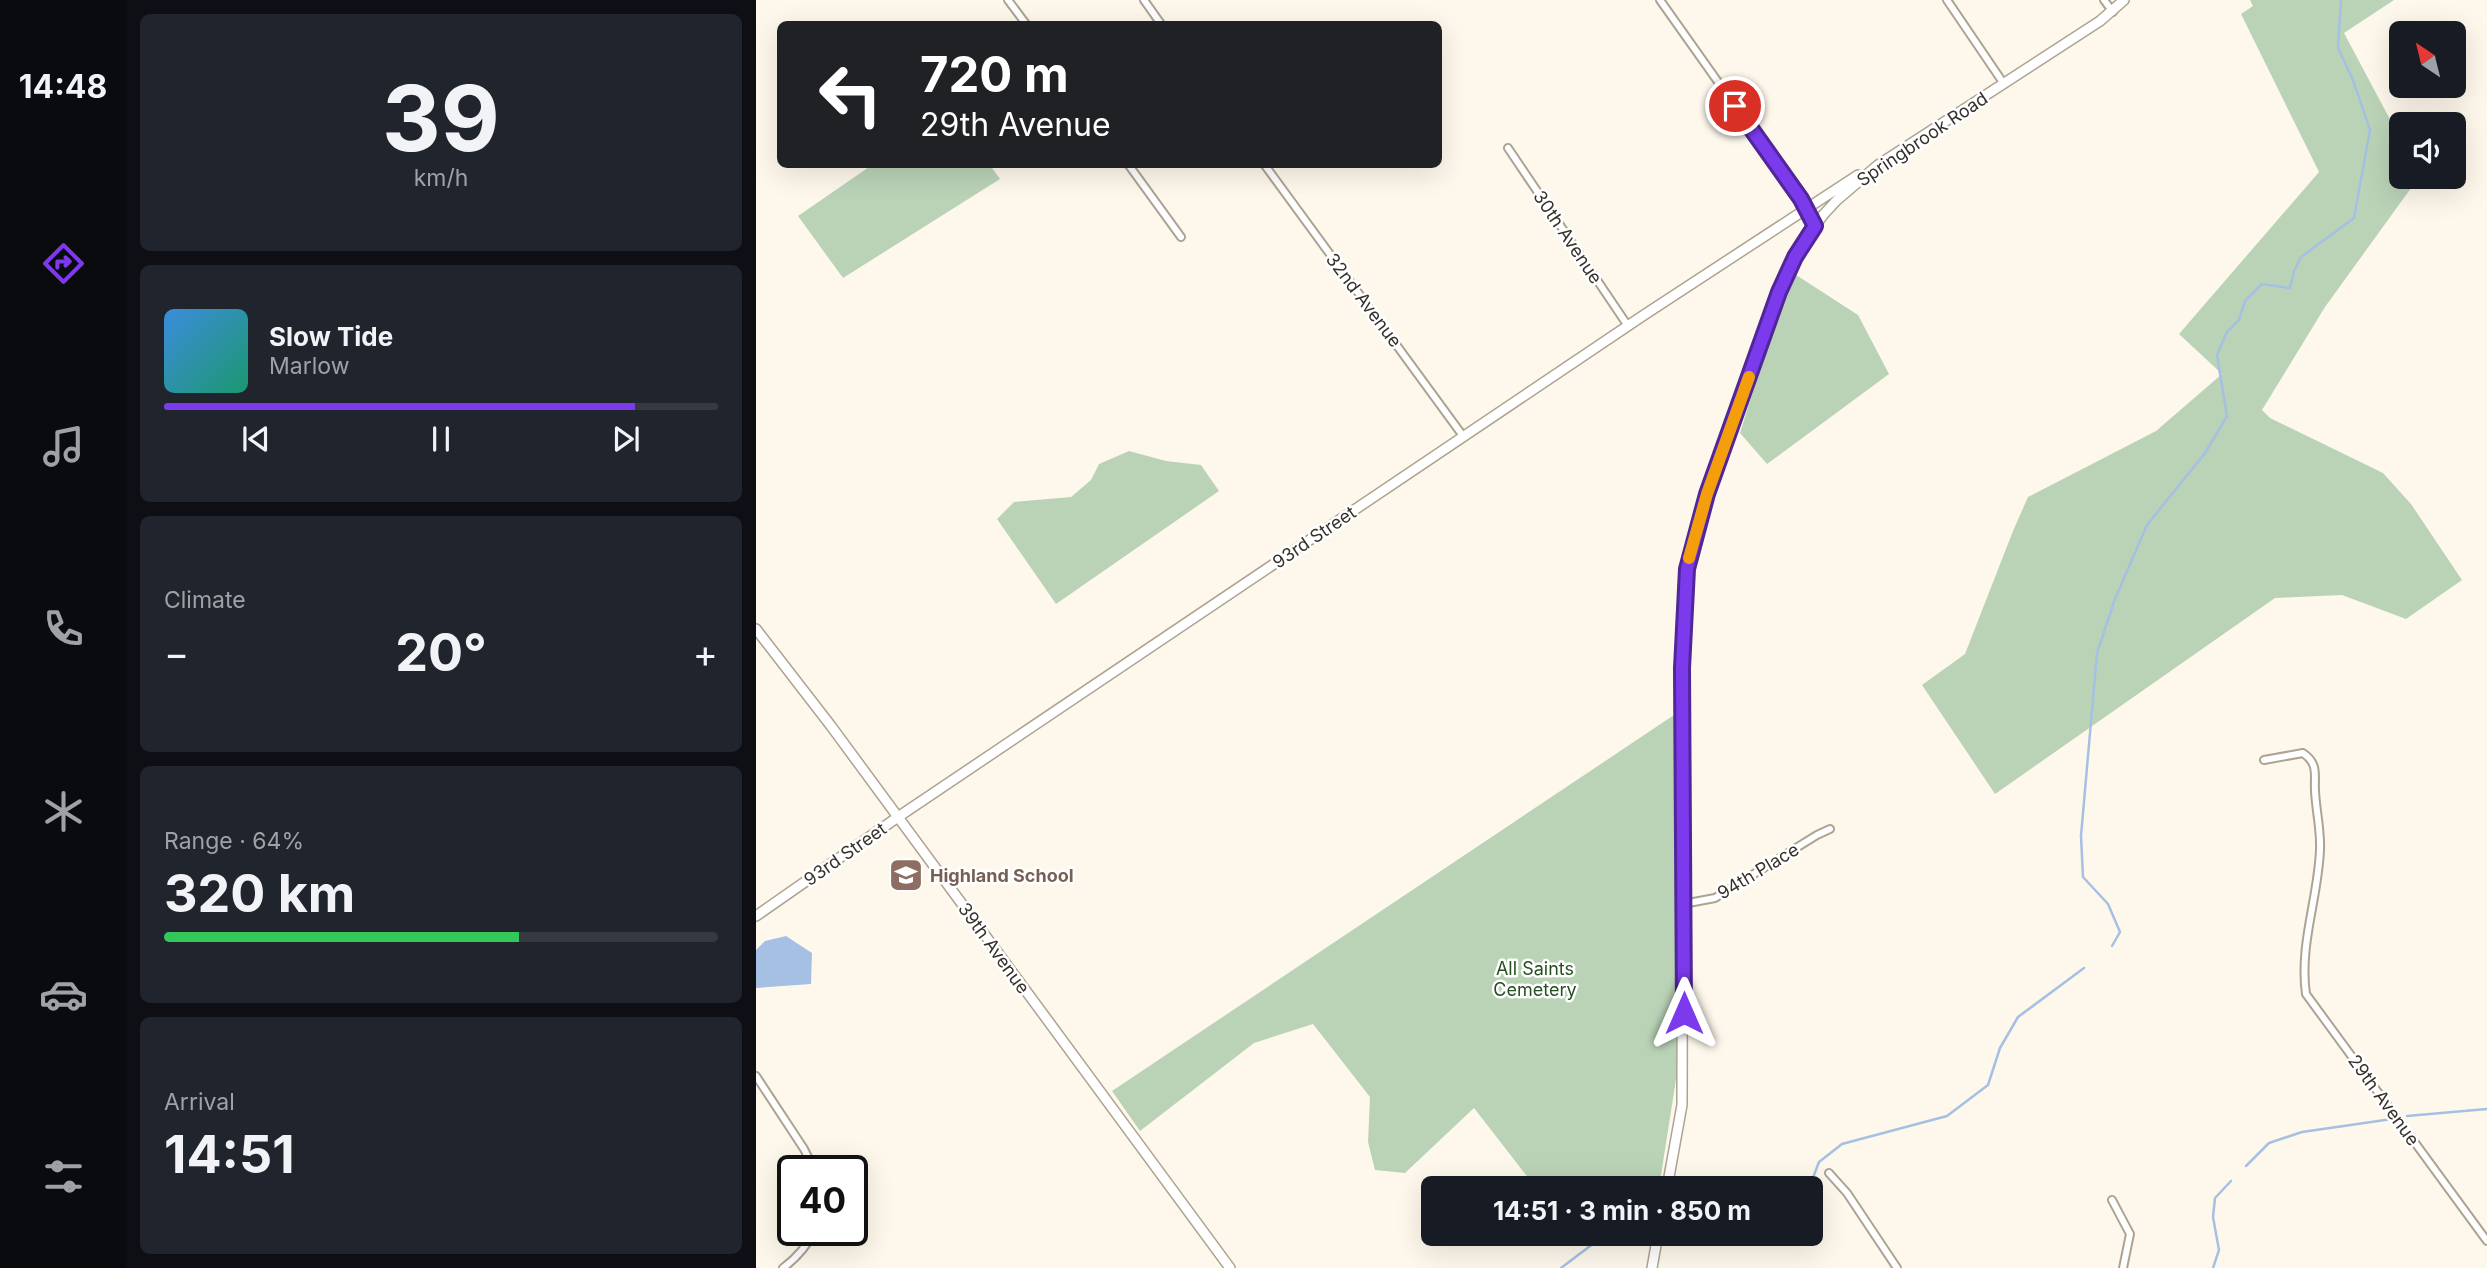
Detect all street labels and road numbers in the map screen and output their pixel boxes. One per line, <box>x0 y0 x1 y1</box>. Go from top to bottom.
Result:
street label: Springbrook Road <box>1853 87 1991 191</box>
street label: 30th Avenue <box>1529 187 1607 287</box>
street label: 32nd Avenue <box>1322 249 1406 351</box>
street label: 93rd Street <box>1268 501 1360 572</box>
street label: 93rd Street <box>800 818 890 890</box>
street label: 94th Place <box>1714 839 1802 903</box>
street label: 39th Avenue <box>954 898 1034 998</box>
street label: 29th Avenue <box>2344 1050 2424 1150</box>

